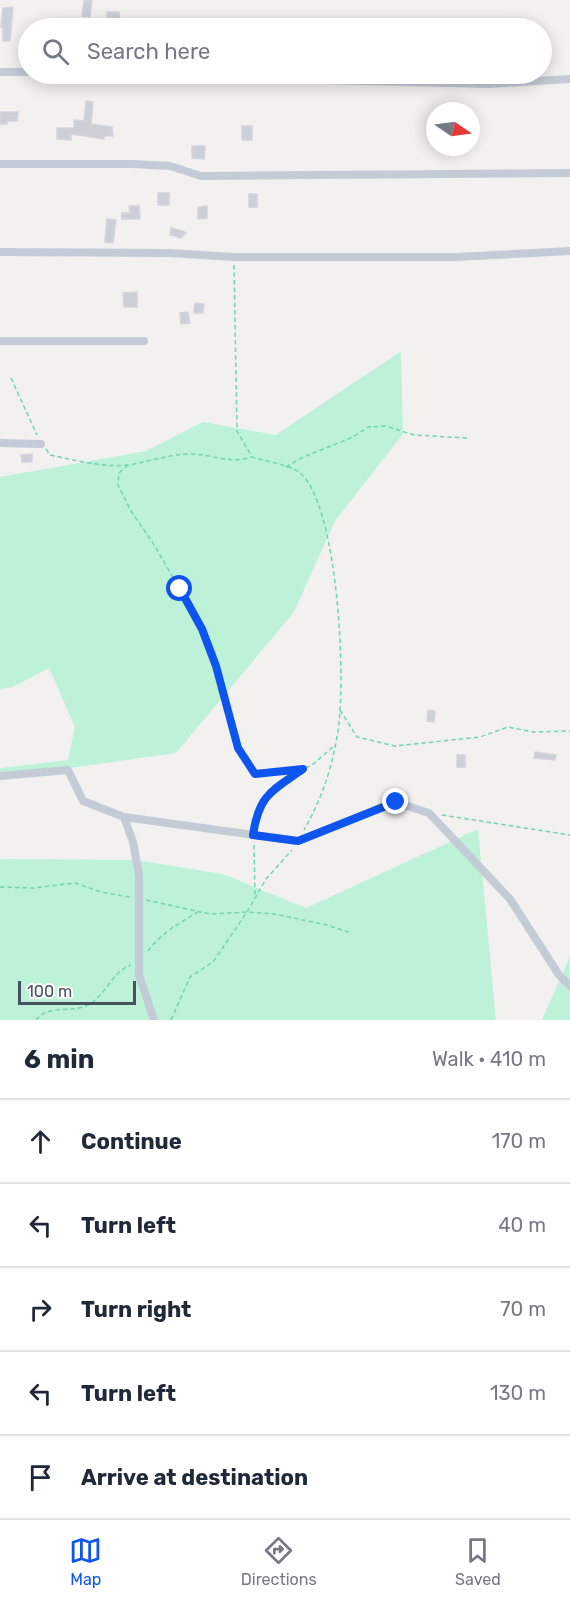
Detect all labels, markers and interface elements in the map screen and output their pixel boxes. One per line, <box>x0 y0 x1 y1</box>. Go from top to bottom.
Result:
search box <box>18 18 552 84</box>
icon: search <box>39 35 72 68</box>
text: Search here <box>87 38 210 65</box>
north arrow <box>426 102 480 156</box>
route start <box>166 575 192 601</box>
route end <box>382 788 408 814</box>
scale bar <box>18 978 136 1006</box>
text: 100 m <box>27 982 72 1001</box>
text: 6 min <box>24 1044 94 1075</box>
text: Walk · 410 m <box>432 1047 546 1071</box>
icon: ahead <box>24 1125 57 1158</box>
text: Continue <box>81 1128 182 1155</box>
text: 170 m <box>492 1129 546 1153</box>
icon: left <box>24 1209 57 1242</box>
text: Turn left <box>81 1212 176 1239</box>
text: 40 m <box>498 1213 546 1237</box>
icon: right <box>24 1293 57 1326</box>
text: Turn right <box>81 1296 191 1323</box>
text: 70 m <box>500 1297 546 1321</box>
icon: left <box>24 1377 57 1410</box>
text: Turn left <box>81 1380 176 1407</box>
text: 130 m <box>490 1381 546 1405</box>
icon: arrive <box>24 1461 57 1494</box>
text: Arrive at destination <box>81 1464 308 1491</box>
tab: Map <box>69 1534 102 1589</box>
tab: Directions <box>241 1534 317 1589</box>
tab: Saved <box>455 1534 501 1589</box>

